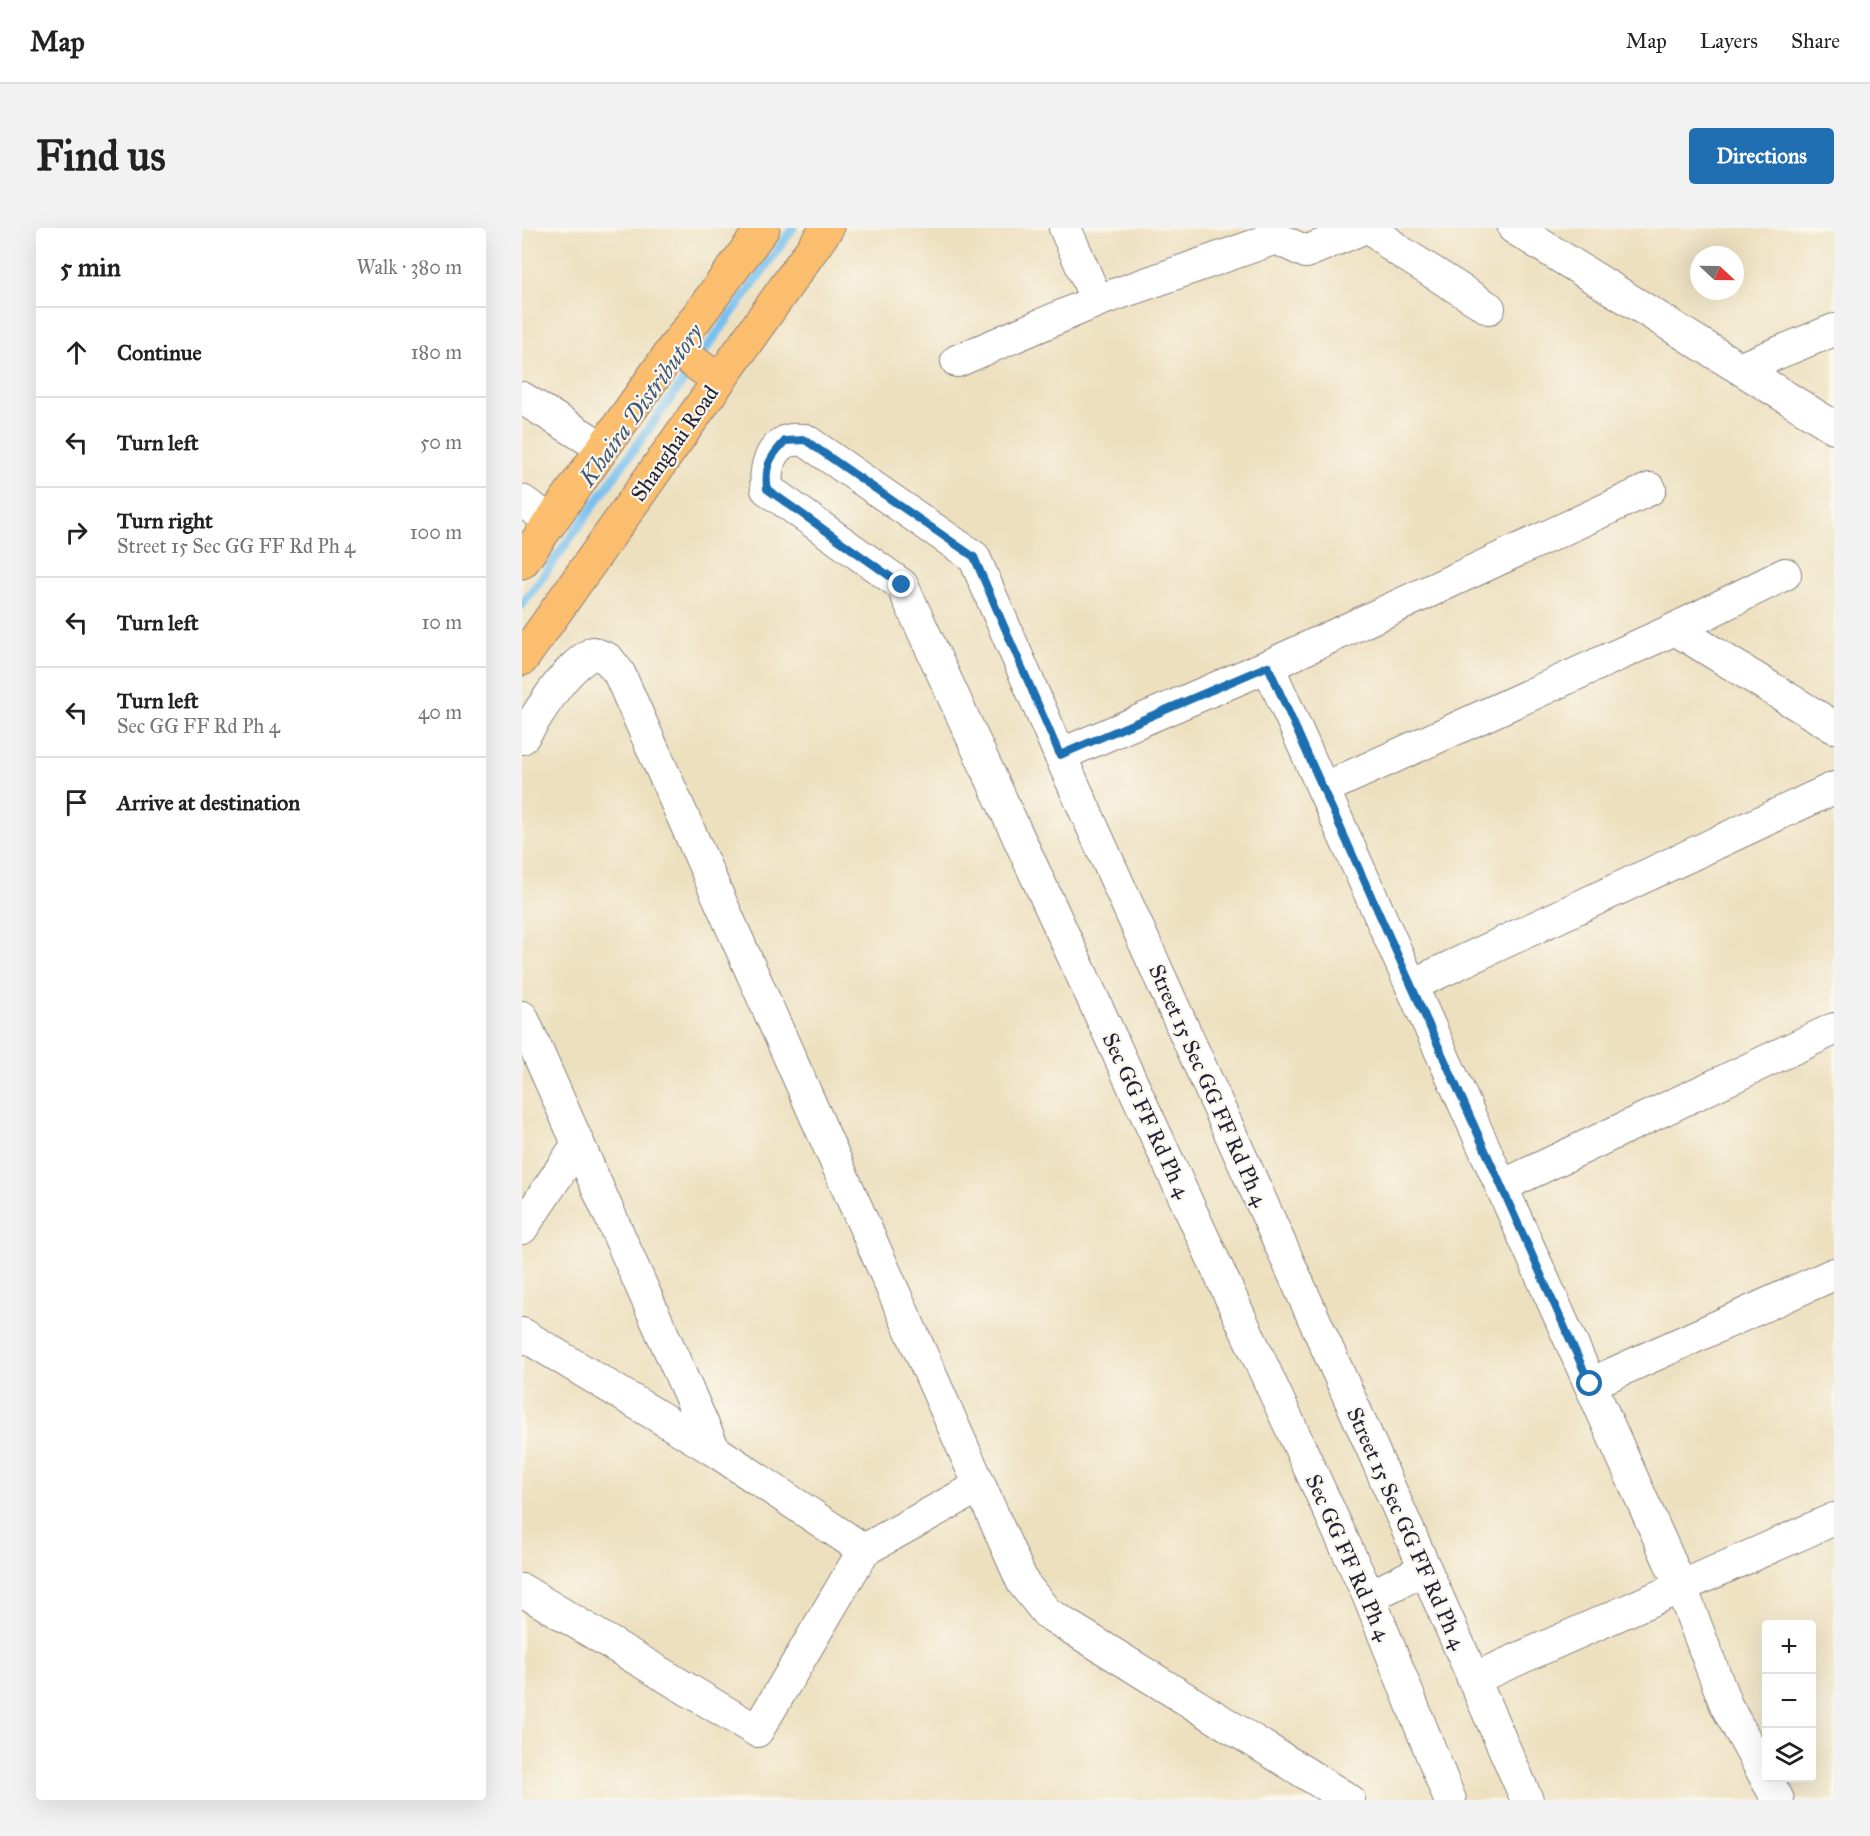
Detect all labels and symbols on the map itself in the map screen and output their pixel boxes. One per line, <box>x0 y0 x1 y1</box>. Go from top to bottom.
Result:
north arrow <box>1690 246 1744 300</box>
water label: Khaira Distributory <box>572 317 710 493</box>
street label: Shanghai Road <box>624 380 724 507</box>
route end <box>888 571 914 597</box>
street label: Street 15 Sec GG FF Rd Ph 4 <box>1144 960 1274 1210</box>
street label: Sec GG FF Rd Ph 4 <box>1097 1028 1197 1202</box>
route start <box>1576 1370 1602 1396</box>
street label: Street 15 Sec GG FF Rd Ph 4 <box>1342 1403 1472 1653</box>
street label: Sec GG FF Rd Ph 4 <box>1300 1470 1398 1644</box>

